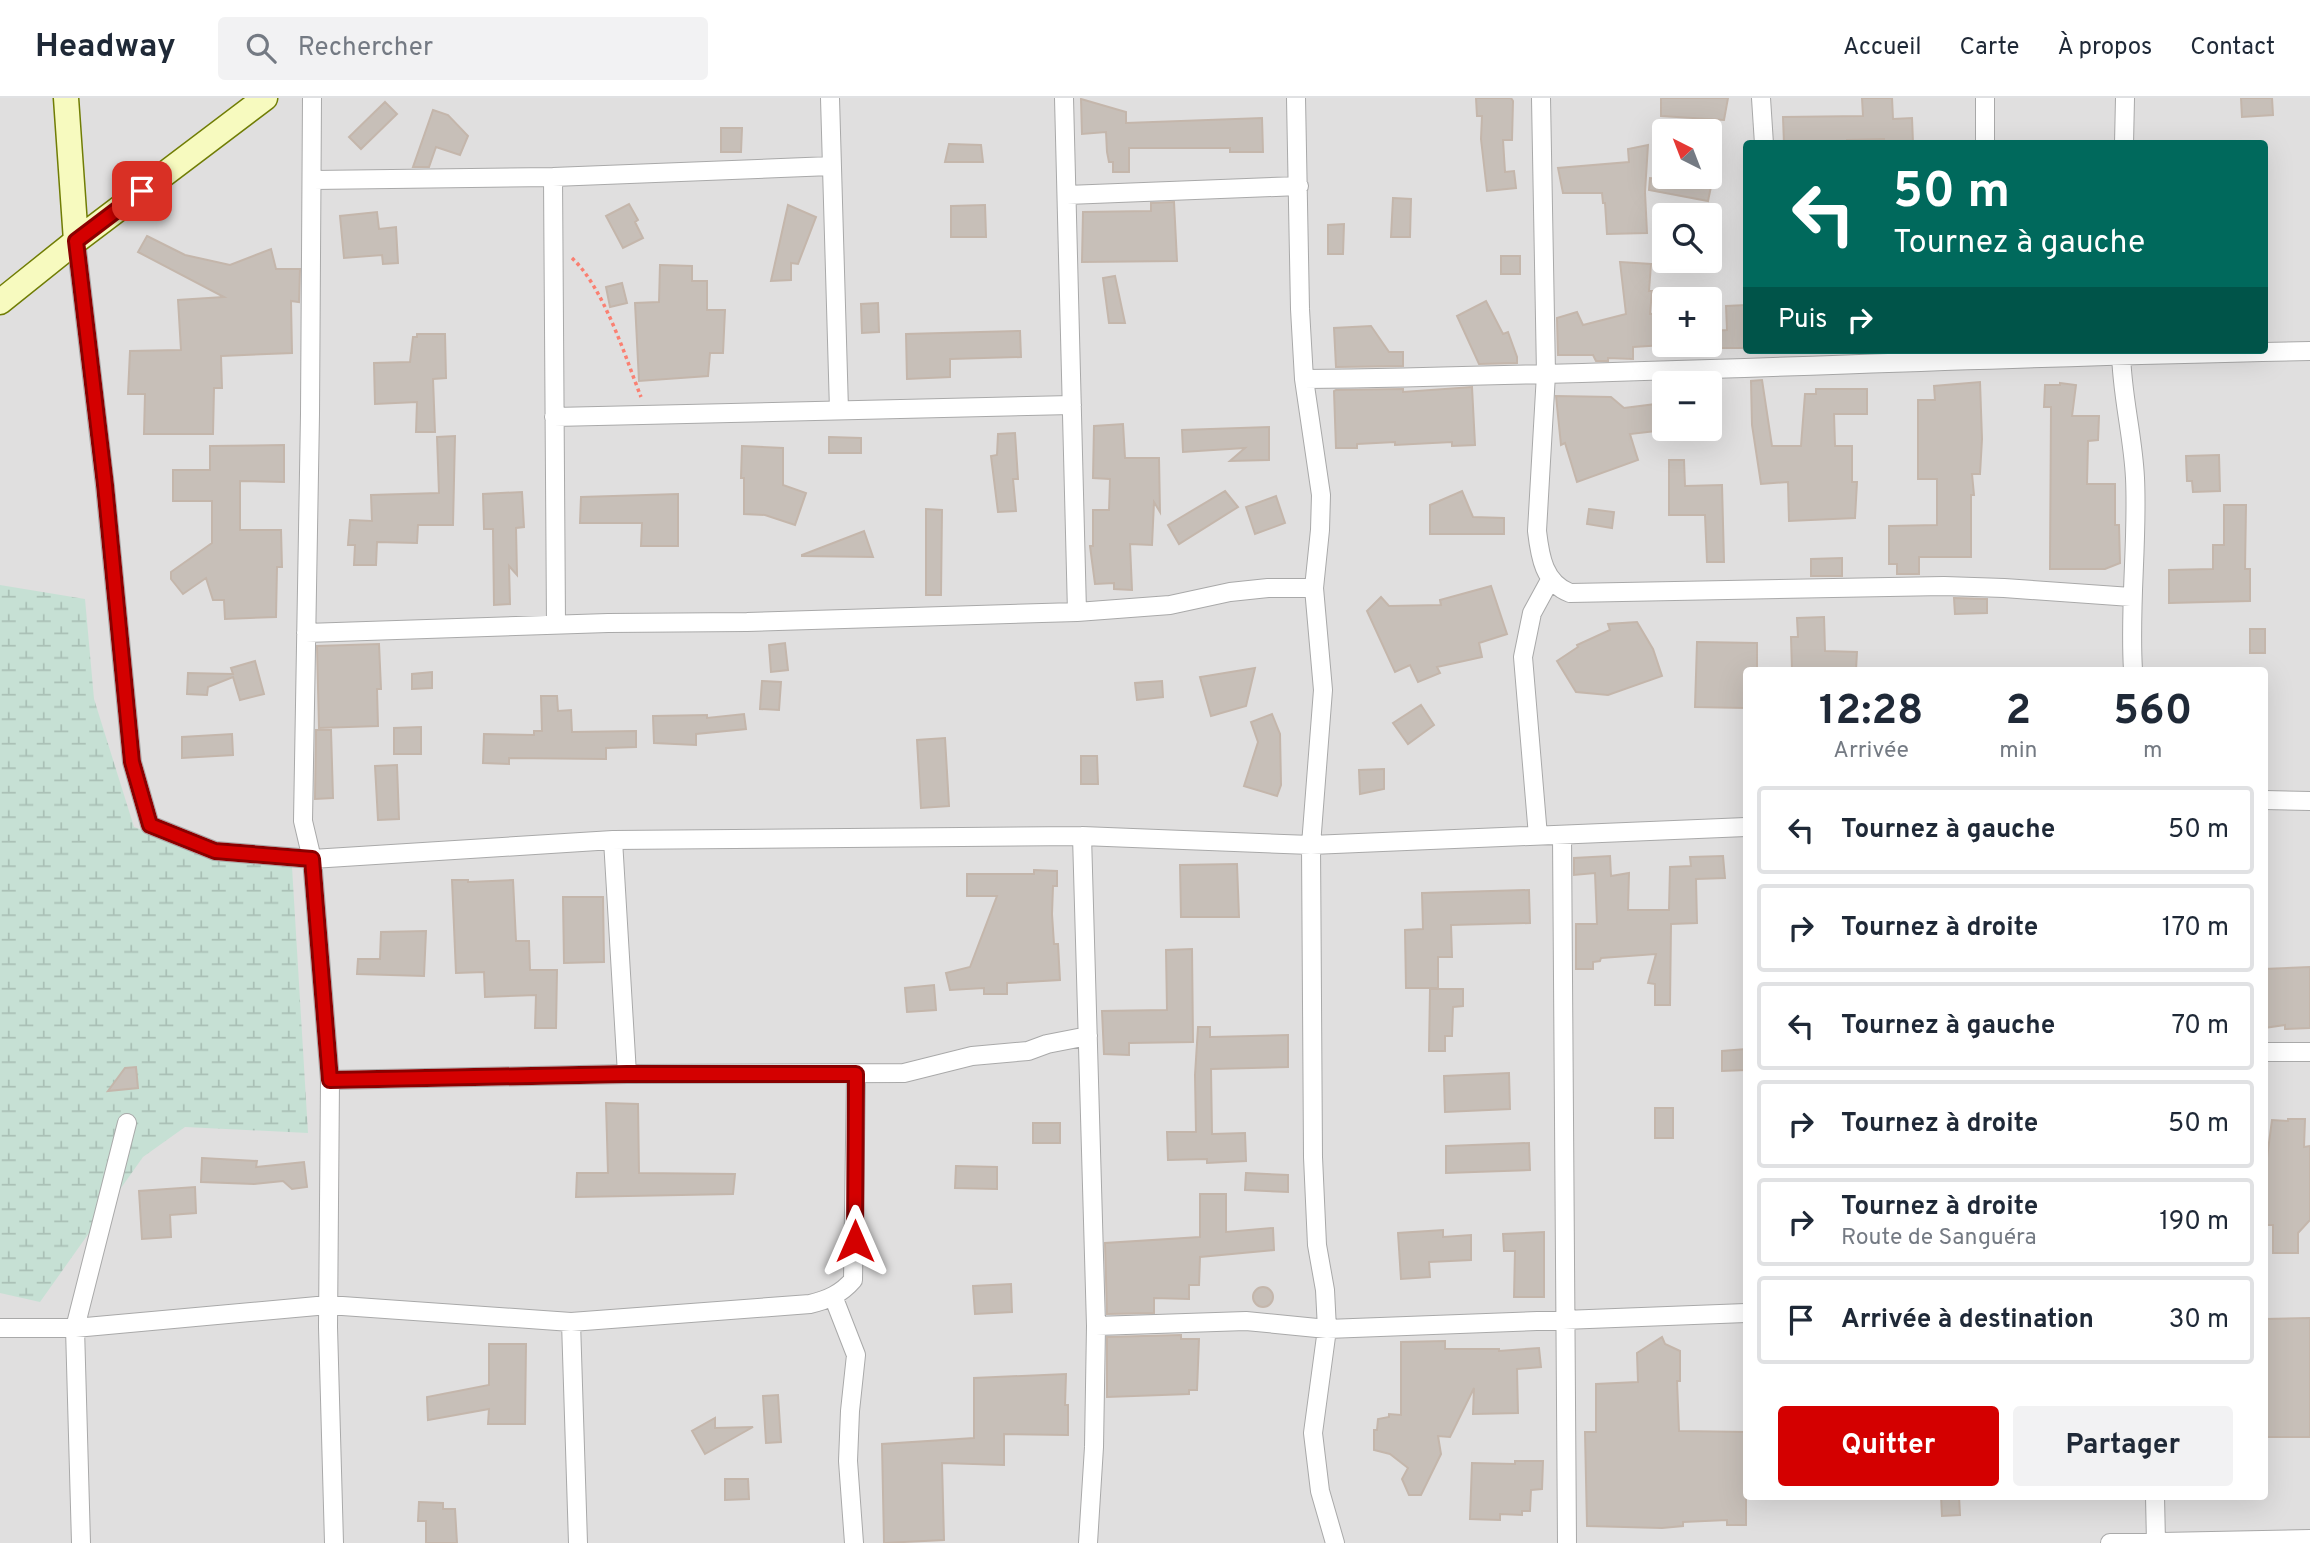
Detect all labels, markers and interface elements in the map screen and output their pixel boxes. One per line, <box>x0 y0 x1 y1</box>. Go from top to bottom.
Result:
search box <box>218 17 708 80</box>
text: Headway <box>35 27 176 69</box>
icon: search <box>242 29 280 67</box>
text: Rechercher <box>298 32 433 65</box>
text: Accueil <box>1843 33 1922 63</box>
text: Carte <box>1960 33 2019 63</box>
text: À propos <box>2057 33 2152 63</box>
text: Contact <box>2190 33 2275 63</box>
north arrow <box>1652 119 1722 189</box>
map controls <box>1652 119 1722 441</box>
pin <box>112 161 172 221</box>
text: 50 m <box>1893 163 2010 225</box>
icon: left <box>1778 168 1869 259</box>
icon: arrive <box>123 172 161 210</box>
button: search <box>1652 203 1722 273</box>
text: Tournez à gauche <box>1893 224 2145 264</box>
button: + <box>1652 287 1722 357</box>
icon: right <box>1841 301 1879 339</box>
text: Puis <box>1778 304 1827 337</box>
button: − <box>1652 371 1722 441</box>
text: 12:28 <box>1819 686 1924 739</box>
text: 2 <box>2006 686 2031 739</box>
text: 560 <box>2113 686 2192 739</box>
text: Arrivée <box>1833 737 1909 766</box>
text: min <box>1999 737 2037 766</box>
text: m <box>2143 737 2162 766</box>
icon: left <box>1782 811 1820 849</box>
text: Tournez à gauche <box>1841 814 2055 847</box>
text: 50 m <box>2168 814 2229 847</box>
icon: right <box>1782 909 1820 947</box>
text: Tournez à droite <box>1841 912 2038 945</box>
text: 170 m <box>2162 912 2229 945</box>
icon: left <box>1782 1007 1820 1045</box>
text: Tournez à gauche <box>1841 1010 2055 1043</box>
text: 70 m <box>2171 1010 2229 1043</box>
icon: right <box>1782 1105 1820 1143</box>
text: Tournez à droite <box>1841 1108 2038 1141</box>
text: 50 m <box>2168 1108 2229 1141</box>
text: Tournez à droite <box>1841 1191 2038 1224</box>
icon: right <box>1782 1203 1820 1241</box>
position arrow <box>818 1204 892 1278</box>
text: 190 m <box>2159 1206 2229 1239</box>
text: Route de Sanguéra <box>1841 1224 2037 1253</box>
icon: arrive <box>1782 1301 1820 1339</box>
text: Arrivée à destination <box>1841 1304 2094 1337</box>
text: 30 m <box>2169 1304 2229 1337</box>
button: Quitter <box>1778 1406 1999 1486</box>
button: Partager <box>2013 1406 2233 1486</box>

